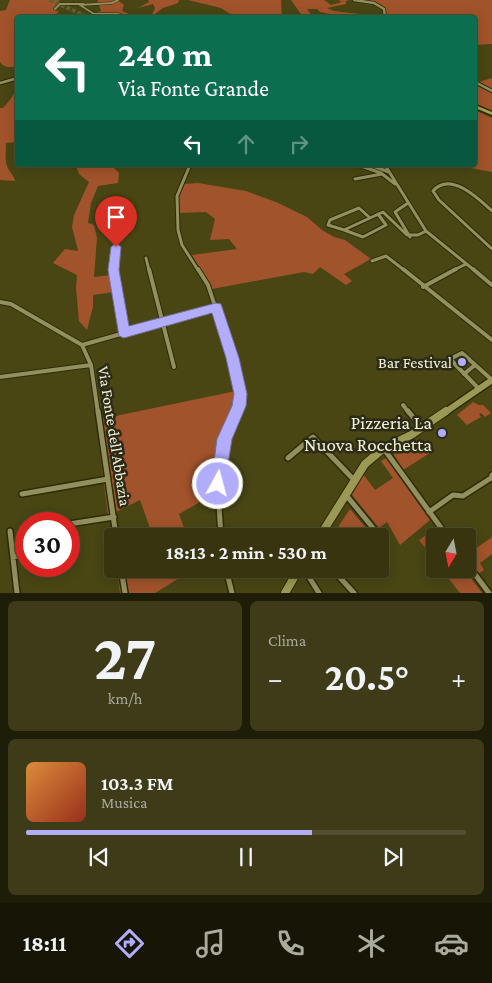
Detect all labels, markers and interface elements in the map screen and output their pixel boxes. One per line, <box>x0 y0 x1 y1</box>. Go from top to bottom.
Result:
icon: left <box>35 35 100 100</box>
text: 240 m <box>118 35 212 74</box>
text: Via Fonte Grande <box>118 76 269 101</box>
icon: left <box>179 130 207 158</box>
icon: ahead <box>232 130 260 158</box>
icon: right <box>285 130 313 158</box>
pin <box>95 196 137 247</box>
icon: arrive <box>102 203 130 231</box>
place label: Bar Festival <box>378 354 452 371</box>
marker: Bar Festival <box>456 356 468 368</box>
street label: Via Fonte dell'Abbazia <box>95 365 134 508</box>
place label: Pizzeria La Nuova Rocchetta <box>304 412 432 455</box>
marker: Pizzeria La Nuova Rocchetta <box>436 427 448 439</box>
position arrow <box>191 457 243 509</box>
speed limit sign: 30 <box>15 512 80 577</box>
north arrow <box>426 528 476 578</box>
map controls <box>426 528 476 578</box>
text: 18:13 · 2 min · 530 m <box>166 542 327 563</box>
text: 27 <box>93 621 157 693</box>
text: Clima <box>268 632 306 649</box>
text: 20.5° <box>325 656 409 698</box>
text: − <box>268 663 283 694</box>
text: + <box>451 663 466 694</box>
text: km/h <box>108 690 142 707</box>
text: 103.3 FM <box>101 773 173 794</box>
text: Musica <box>101 794 147 811</box>
icon: previous <box>85 843 113 871</box>
icon: pause <box>232 843 260 871</box>
icon: next <box>379 843 407 871</box>
icon: directions <box>112 926 147 961</box>
icon: music <box>193 926 228 961</box>
icon: phone <box>273 926 308 961</box>
icon: climate <box>354 926 389 961</box>
icon: car <box>434 926 469 961</box>
text: 18:11 <box>23 931 66 956</box>

